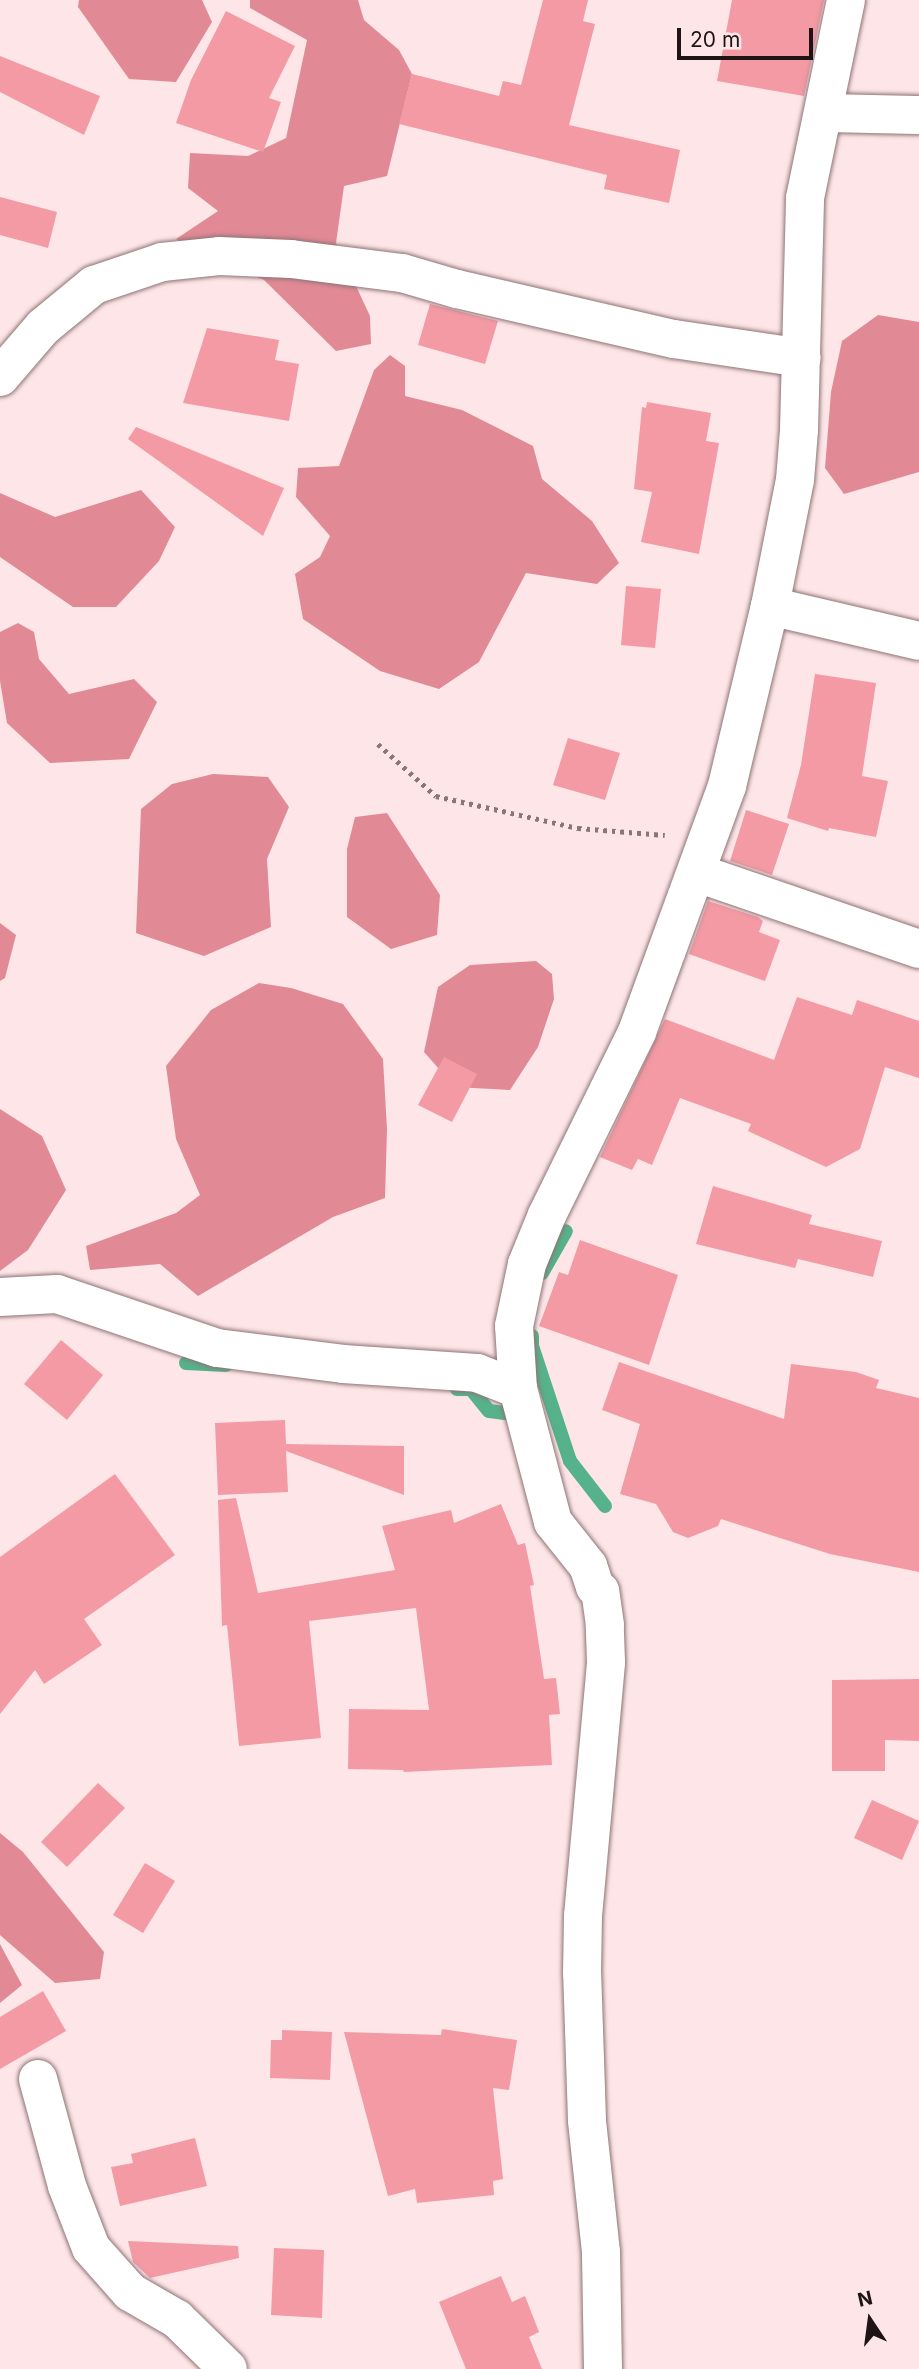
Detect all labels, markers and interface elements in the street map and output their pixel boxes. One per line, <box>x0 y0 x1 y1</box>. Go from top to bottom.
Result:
scale bar <box>681 14 818 58</box>
text: 20 m <box>690 27 740 52</box>
north arrow <box>835 2285 905 2355</box>
text: N <box>856 2286 875 2312</box>

